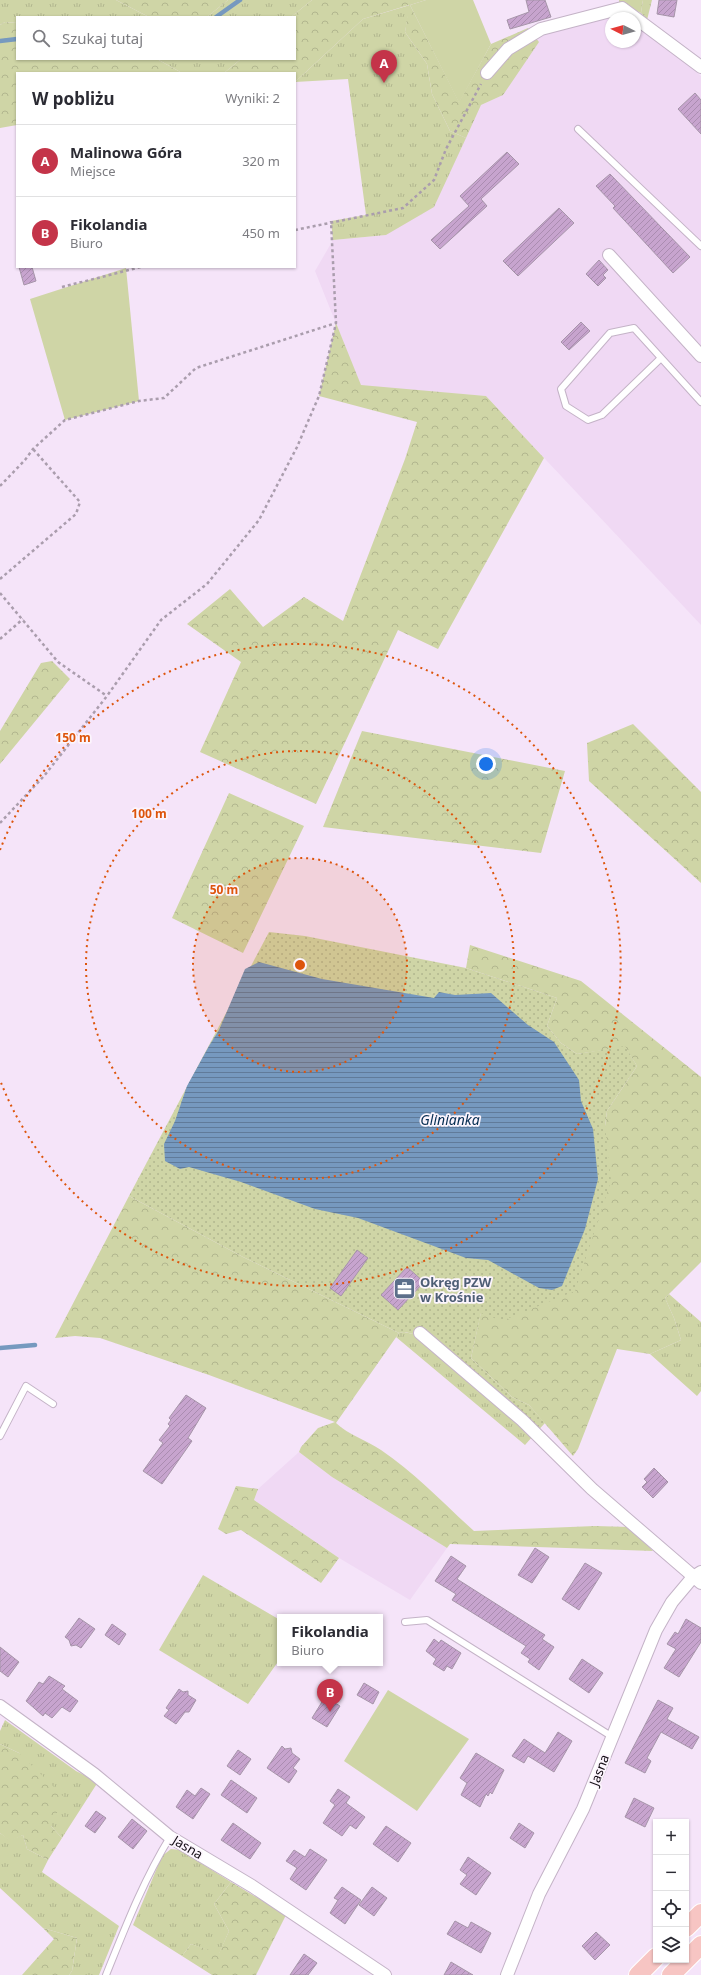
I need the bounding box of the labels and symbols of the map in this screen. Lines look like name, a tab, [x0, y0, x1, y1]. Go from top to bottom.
north arrow	[605, 12, 641, 48]
pin: A	[371, 50, 397, 83]
text: 150 m	[55, 729, 91, 746]
your location	[476, 754, 496, 774]
text: 100 m	[131, 805, 167, 822]
text: 50 m	[210, 881, 238, 898]
centre of rings	[293, 958, 307, 972]
water label: Glinianka	[420, 1110, 480, 1129]
place label: Okręg PZW w Krośnie	[420, 1273, 492, 1306]
office icon: Okręg PZW w Krośnie	[392, 1276, 418, 1302]
pin: B	[317, 1679, 343, 1712]
street label: Jasna	[584, 1752, 613, 1790]
street label: Jasna	[168, 1830, 207, 1863]

